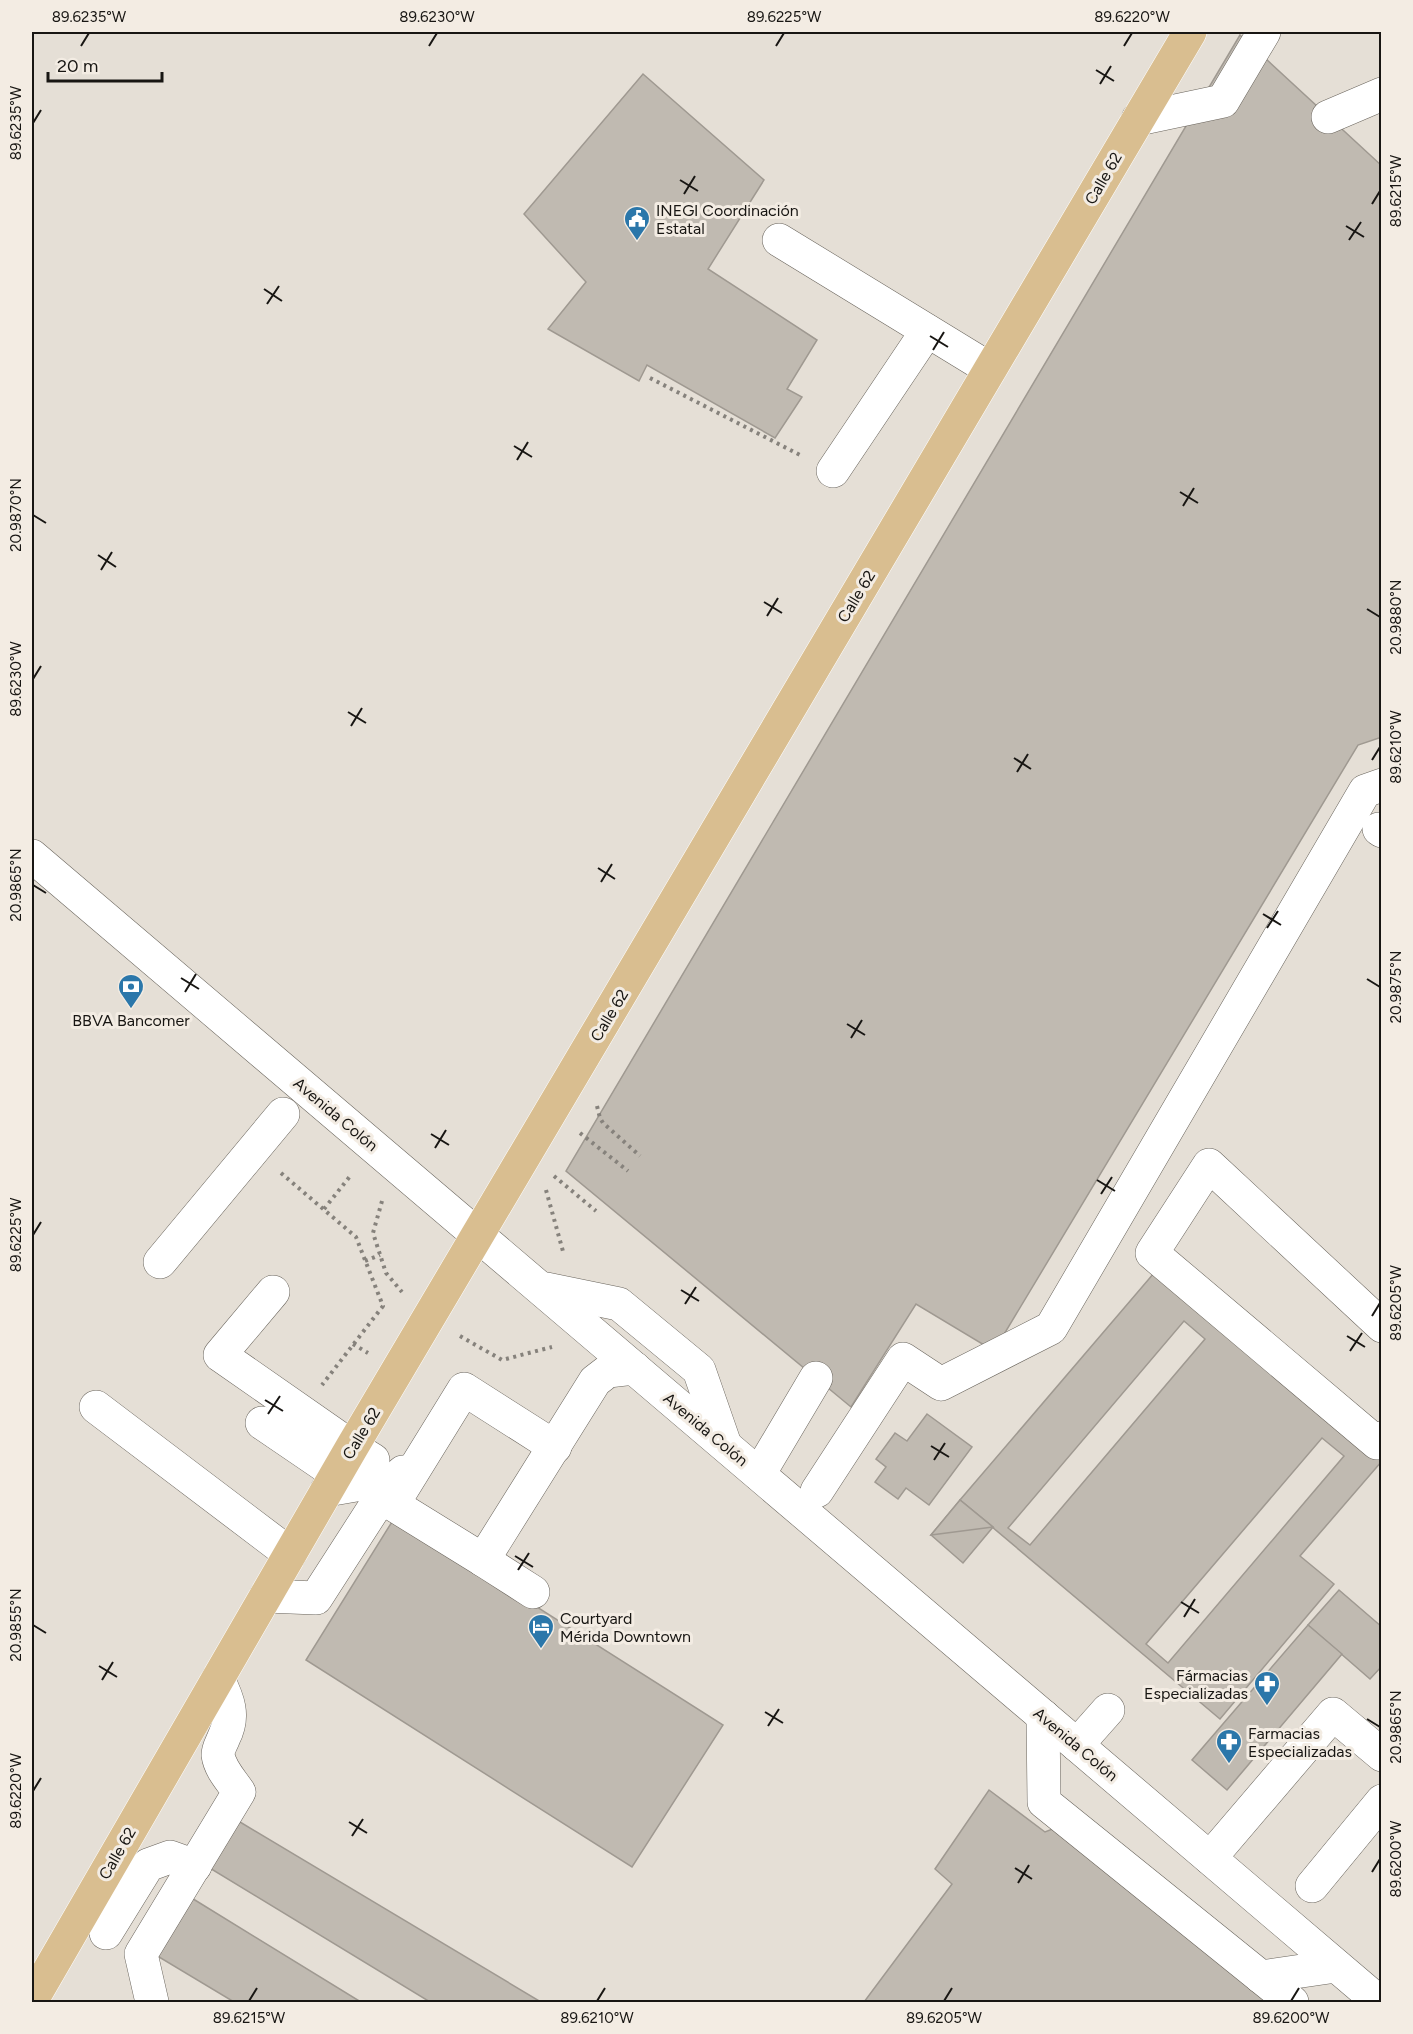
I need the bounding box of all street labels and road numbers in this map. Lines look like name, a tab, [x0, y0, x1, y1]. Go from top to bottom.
street label: Calle 62	[1081, 149, 1126, 208]
street label: Calle 62	[833, 567, 879, 626]
street label: Calle 62	[586, 986, 632, 1045]
street label: Avenida Colón	[290, 1074, 382, 1155]
street label: Avenida Colón	[660, 1389, 752, 1470]
street label: Calle 62	[338, 1404, 384, 1463]
street label: Avenida Colón	[1030, 1704, 1122, 1785]
street label: Calle 62	[95, 1824, 140, 1883]

